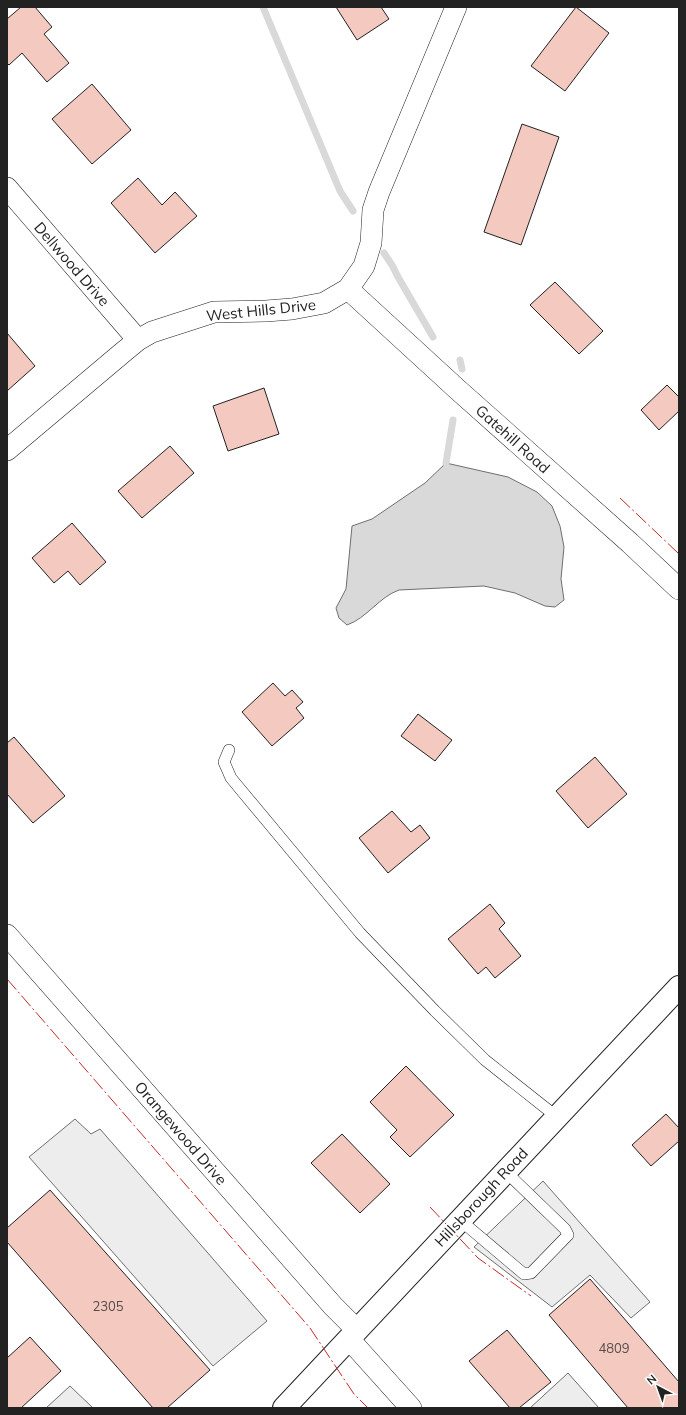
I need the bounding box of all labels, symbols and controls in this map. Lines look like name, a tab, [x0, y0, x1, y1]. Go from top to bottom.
street label: Dellwood Drive	[30, 218, 114, 310]
street label: West Hills Drive	[205, 295, 317, 325]
street label: Gatehill Road	[472, 401, 554, 477]
street label: Orangewood Drive	[131, 1077, 231, 1189]
street label: Hillsborough Road	[430, 1144, 532, 1250]
house number: 2305	[92, 1298, 124, 1314]
house number: 4809	[598, 1340, 630, 1356]
north arrow	[638, 1367, 678, 1407]
text: N	[644, 1371, 659, 1387]

